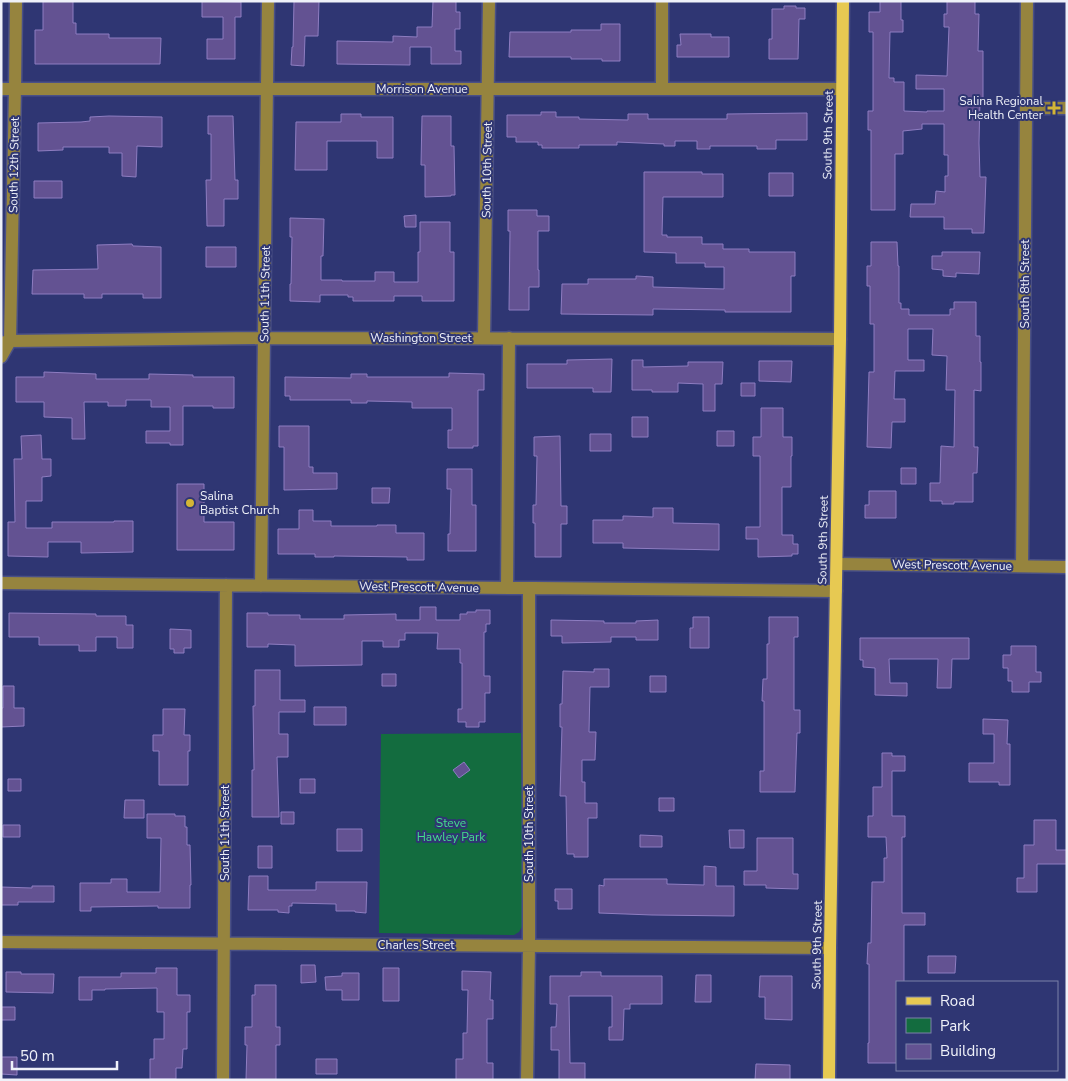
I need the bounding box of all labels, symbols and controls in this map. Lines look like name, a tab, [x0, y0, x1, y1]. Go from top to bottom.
street label: Morrison Avenue	[376, 81, 468, 97]
street label: South 9th Street	[819, 90, 837, 180]
place label: Salina Regional Health Center	[959, 93, 1044, 123]
marker: Salina Regional Health Center	[1047, 101, 1061, 115]
street label: South 12th Street	[5, 116, 23, 213]
street label: South 10th Street	[478, 121, 496, 218]
street label: South 8th Street	[1017, 239, 1033, 328]
street label: South 11th Street	[256, 245, 274, 342]
street label: Washington Street	[370, 330, 473, 346]
place label: Salina Baptist Church	[200, 488, 280, 518]
street label: South 9th Street	[814, 495, 832, 585]
marker: Salina Baptist Church	[184, 497, 196, 509]
street label: West Prescott Avenue	[892, 556, 1012, 574]
street label: West Prescott Avenue	[359, 578, 479, 596]
street label: South 11th Street	[217, 784, 233, 881]
street label: South 10th Street	[521, 785, 537, 882]
park label: Steve Hawley Park	[417, 815, 486, 845]
street label: South 9th Street	[808, 900, 826, 990]
street label: Charles Street	[377, 937, 455, 953]
legend	[896, 981, 1058, 1071]
text: Road	[940, 991, 975, 1011]
text: Park	[940, 1016, 970, 1036]
scale bar	[12, 1038, 118, 1070]
text: Building	[940, 1041, 996, 1061]
text: 50 m	[20, 1046, 55, 1066]

